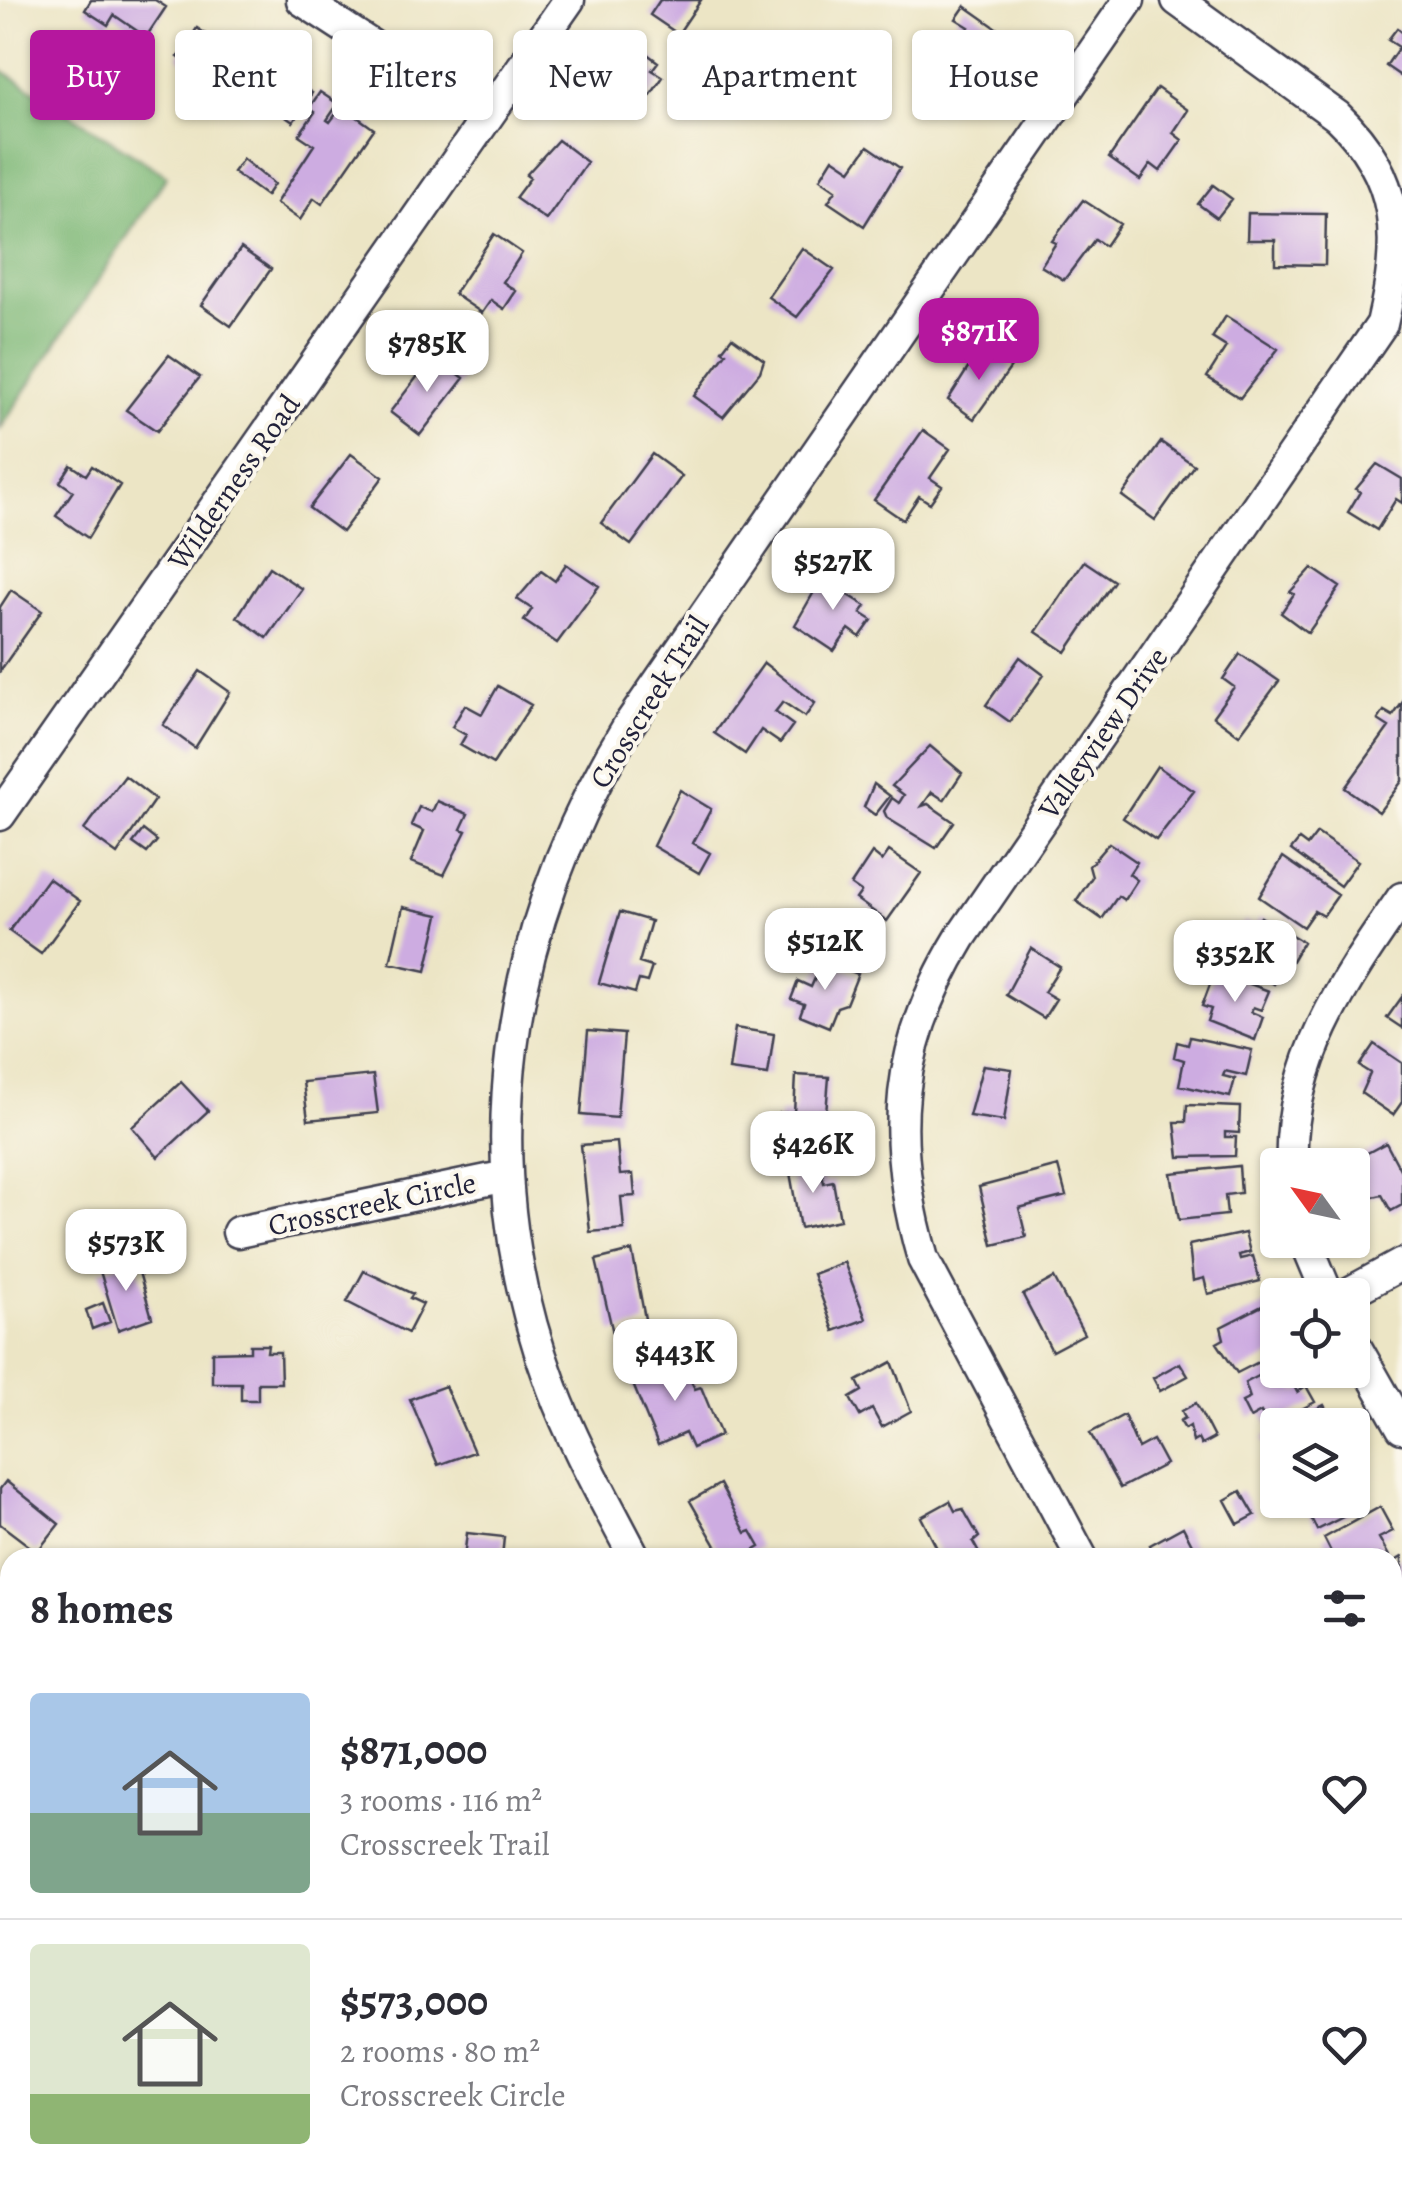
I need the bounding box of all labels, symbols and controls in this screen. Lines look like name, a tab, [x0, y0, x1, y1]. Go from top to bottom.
chip: Buy	[30, 30, 155, 120]
chip: Rent	[175, 30, 312, 120]
chip: Filters	[332, 30, 493, 120]
chip: New	[513, 30, 647, 120]
chip: Apartment	[667, 30, 892, 120]
chip: House	[912, 30, 1074, 120]
pin: $871K	[909, 298, 1049, 383]
text: $871K	[941, 308, 1017, 352]
pin: $785K	[357, 310, 497, 395]
text: $785K	[388, 320, 466, 364]
street label: Wilderness Road	[158, 385, 310, 579]
pin: $527K	[763, 528, 903, 613]
text: $527K	[794, 538, 872, 582]
street label: Crosscreek Trail	[580, 608, 718, 796]
street label: Valleyview Drive	[1028, 639, 1177, 828]
pin: $512K	[755, 908, 895, 993]
text: $512K	[787, 918, 863, 962]
pin: $352K	[1165, 920, 1305, 1005]
text: $352K	[1196, 930, 1274, 974]
pin: $426K	[743, 1111, 883, 1196]
text: $426K	[772, 1121, 854, 1165]
north arrow	[1260, 1148, 1370, 1258]
map controls	[1260, 1148, 1370, 1518]
street label: Crosscreek Circle	[264, 1162, 480, 1246]
pin: $573K	[56, 1209, 196, 1294]
text: $573K	[87, 1219, 165, 1263]
button: locate	[1260, 1278, 1370, 1388]
pin: $443K	[605, 1319, 745, 1404]
text: $443K	[635, 1329, 715, 1373]
button: layers	[1260, 1408, 1370, 1518]
text: 8 homes	[30, 1580, 174, 1637]
icon: filters	[1317, 1581, 1372, 1636]
text: $871,000	[340, 1721, 487, 1778]
icon: home	[110, 1733, 230, 1853]
icon: heart	[1317, 1766, 1372, 1821]
text: 3 rooms · 116 m²	[340, 1778, 542, 1822]
text: Crosscreek Trail	[340, 1822, 550, 1866]
text: $573,000	[340, 1972, 488, 2029]
icon: home	[110, 1984, 230, 2104]
icon: heart	[1317, 2017, 1372, 2072]
text: 2 rooms · 80 m²	[340, 2029, 540, 2073]
text: Crosscreek Circle	[340, 2073, 565, 2117]

